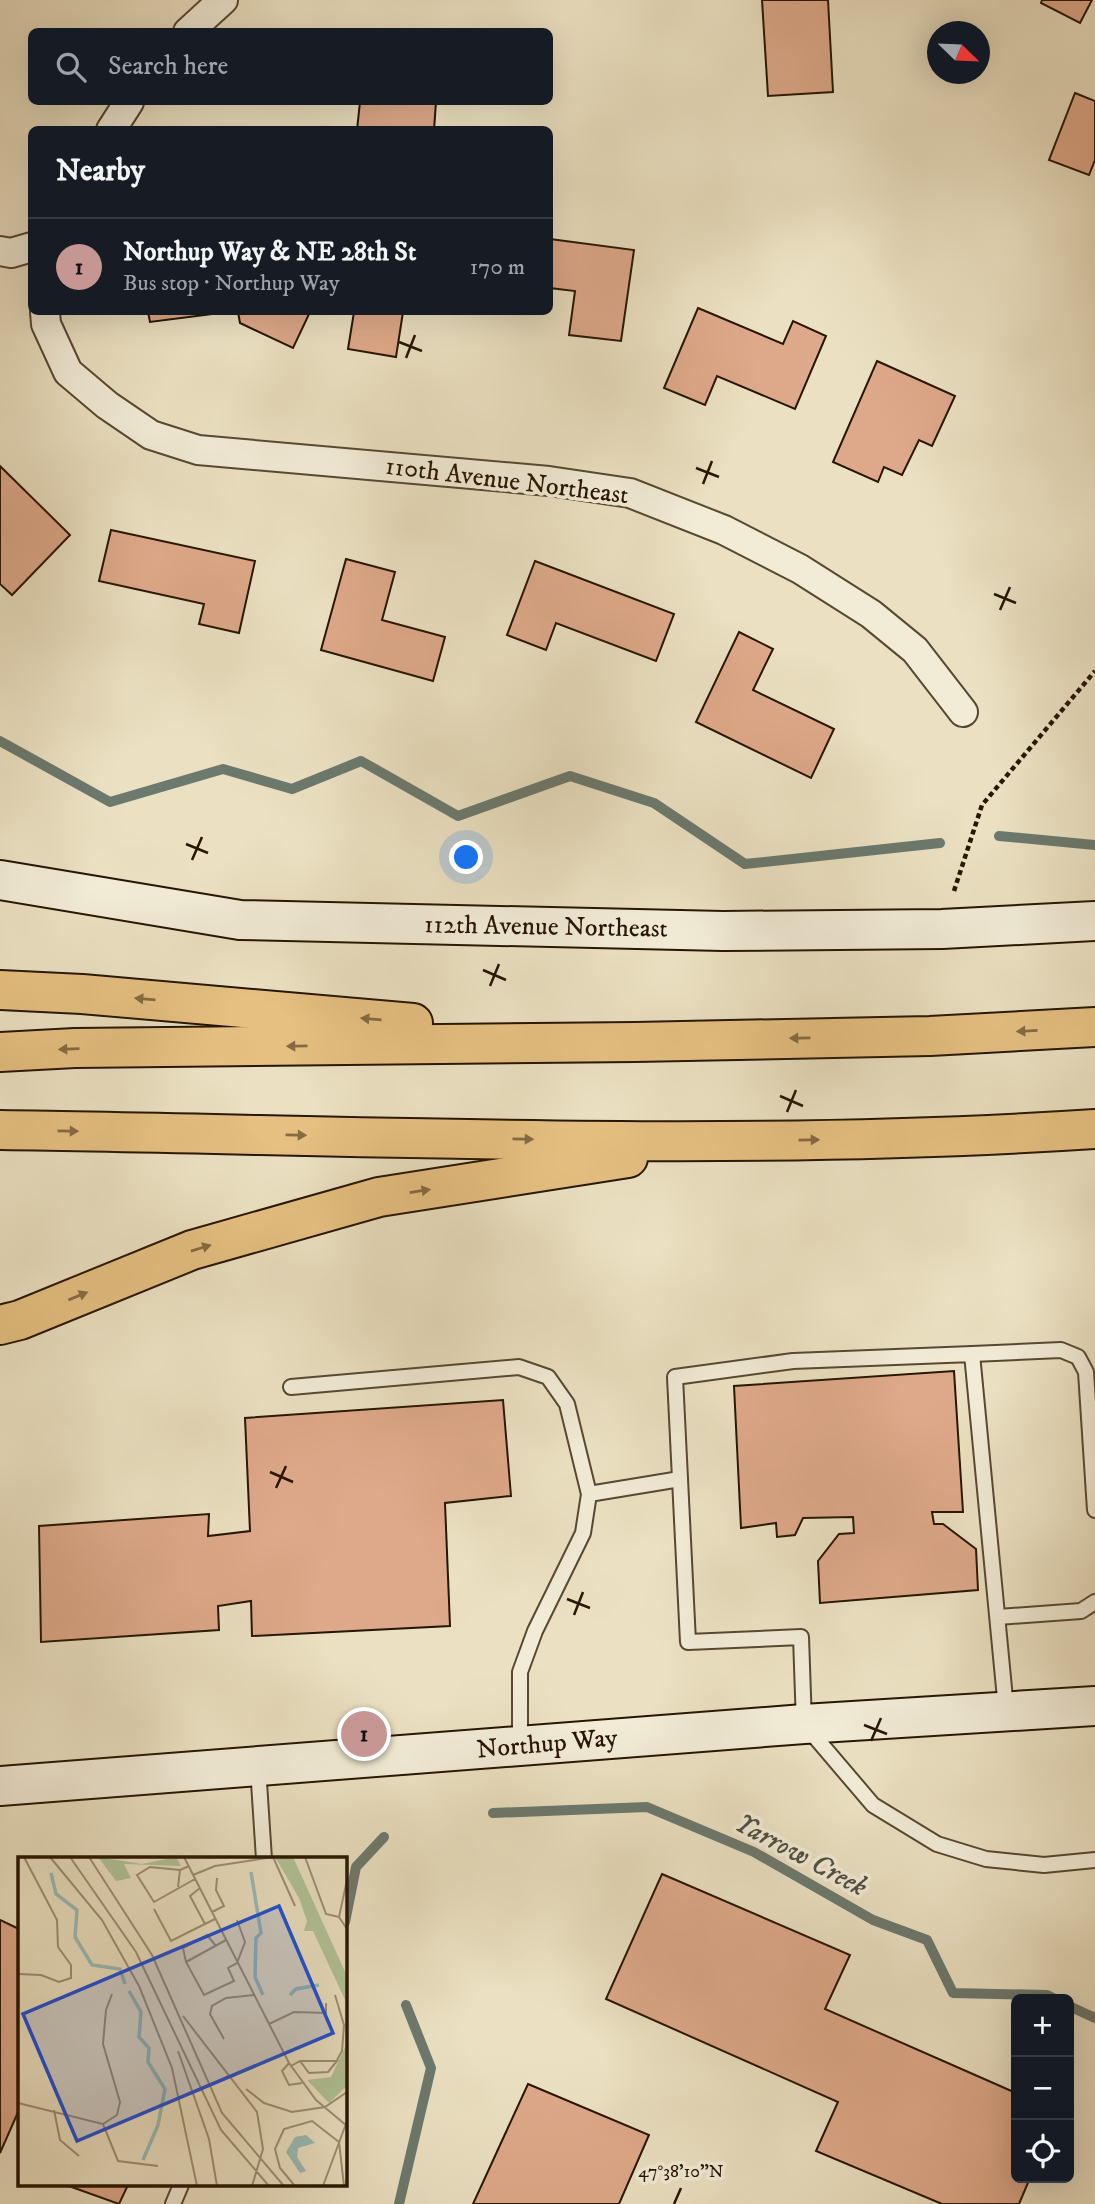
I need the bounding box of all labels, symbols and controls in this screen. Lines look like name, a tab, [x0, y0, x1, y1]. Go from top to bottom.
north arrow	[927, 21, 990, 84]
search box	[28, 28, 553, 105]
icon: search	[52, 48, 90, 86]
text: Search here	[108, 50, 228, 83]
text: Nearby	[56, 153, 145, 190]
text: Northup Way & NE 28th St	[123, 236, 416, 269]
text: 1	[75, 253, 83, 282]
text: 170 m	[470, 253, 525, 282]
text: Bus stop · Northup Way	[123, 269, 340, 298]
street label: 110th Avenue Northeast	[383, 450, 631, 512]
your location	[449, 840, 483, 874]
street label: 112th Avenue Northeast	[424, 908, 668, 946]
one-way arrow	[133, 994, 155, 1005]
one-way arrow	[360, 1013, 382, 1024]
one-way arrow	[1016, 1026, 1038, 1037]
one-way arrow	[788, 1032, 810, 1043]
one-way arrow	[286, 1040, 308, 1052]
one-way arrow	[58, 1043, 80, 1054]
one-way arrow	[57, 1125, 79, 1137]
one-way arrow	[285, 1129, 307, 1140]
one-way arrow	[512, 1133, 534, 1145]
one-way arrow	[798, 1134, 820, 1145]
one-way arrow	[410, 1185, 432, 1196]
one-way arrow	[190, 1242, 211, 1252]
one-way arrow	[68, 1290, 89, 1301]
pin: 1	[341, 1708, 387, 1760]
street label: Northup Way	[475, 1721, 620, 1767]
water label: Yarrow Creek	[729, 1806, 873, 1905]
inset map	[18, 1857, 346, 2186]
map controls	[1011, 1994, 1074, 2183]
button: +	[1011, 1994, 1074, 2057]
button: −	[1011, 2057, 1074, 2120]
button: locate	[1011, 2120, 1074, 2183]
text: 47°38'10"N	[638, 2161, 724, 2183]

